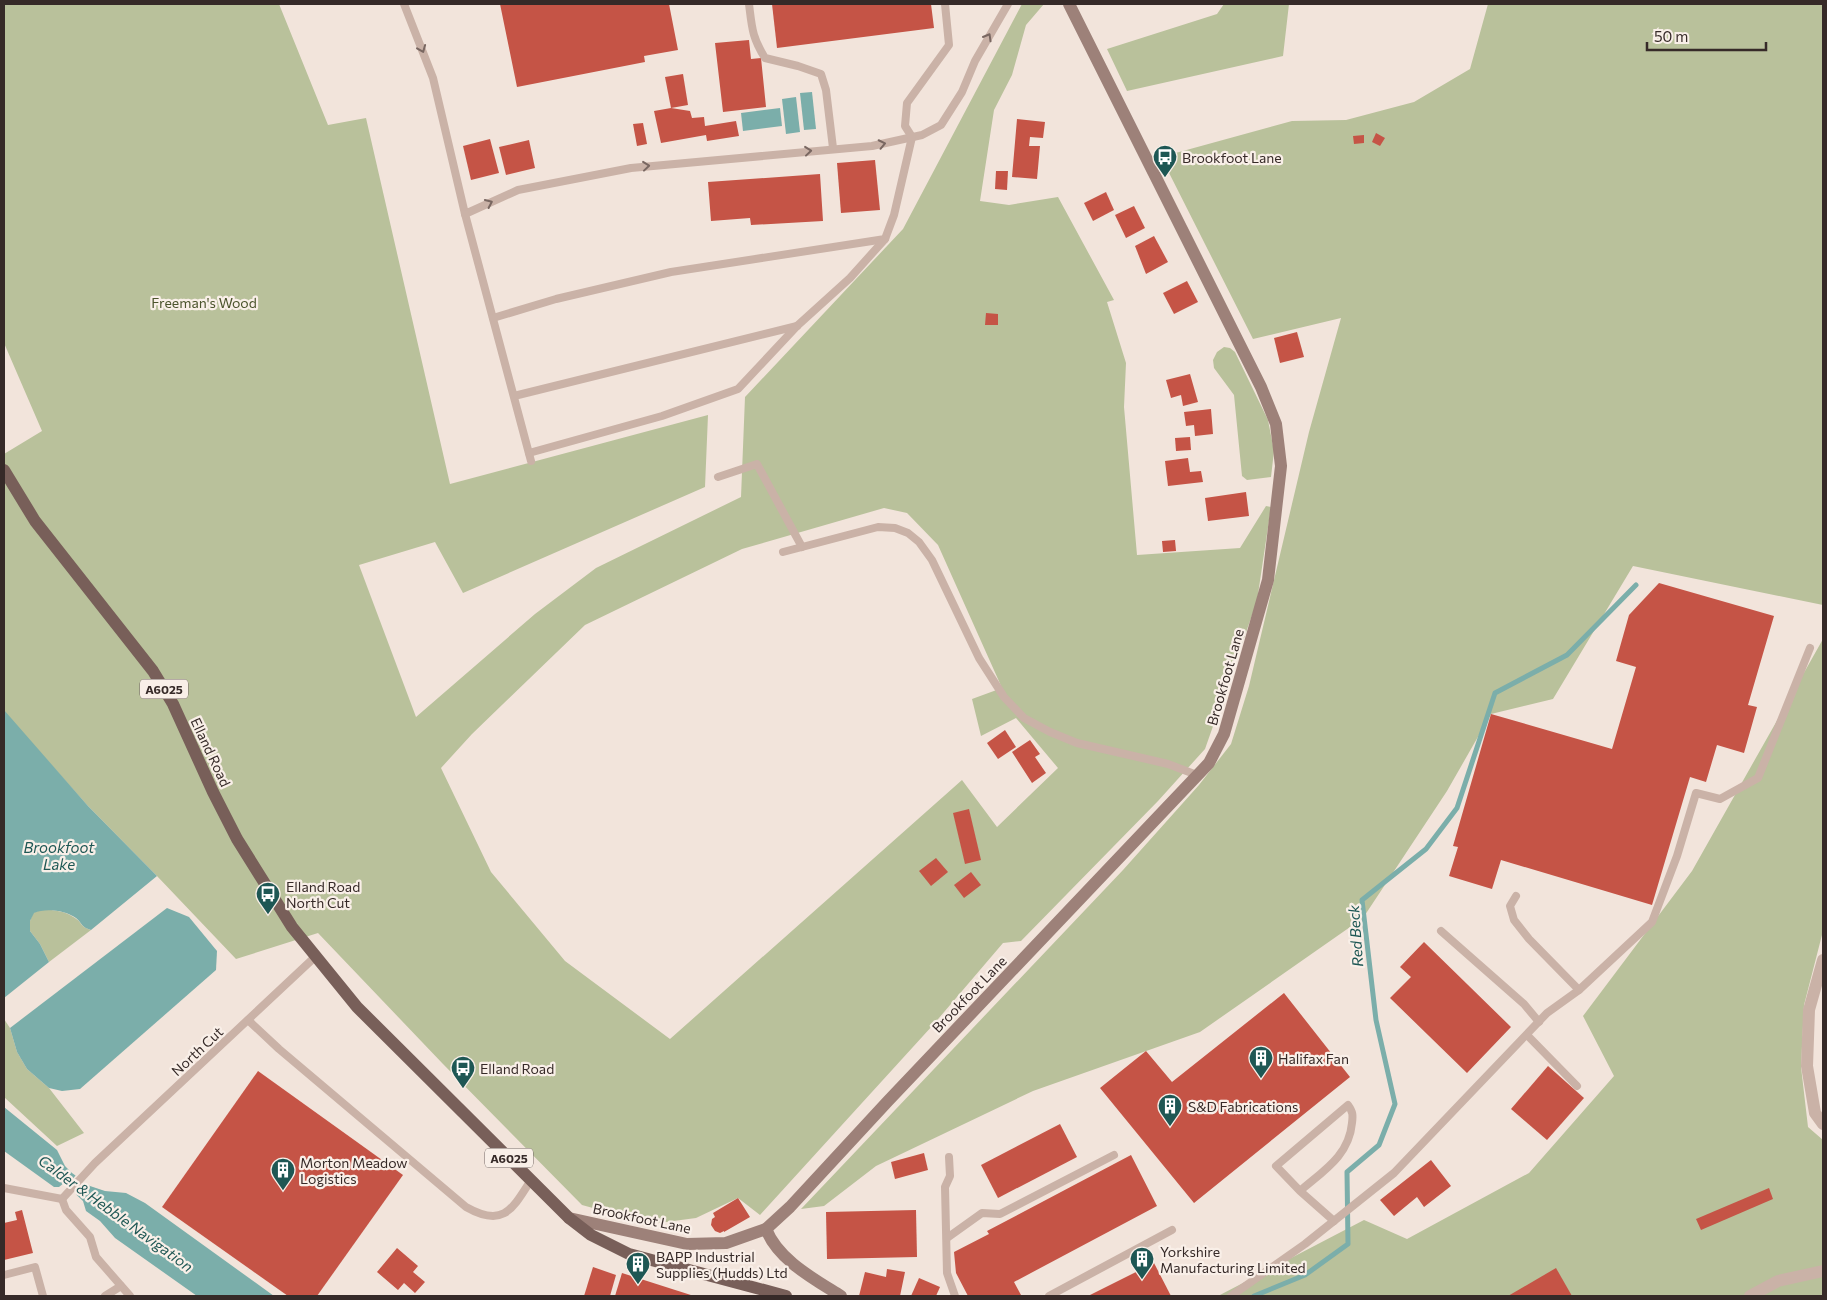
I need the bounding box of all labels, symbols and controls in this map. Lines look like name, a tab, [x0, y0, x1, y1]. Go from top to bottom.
scale bar	[1647, 20, 1766, 52]
text: 50 m	[1654, 27, 1688, 45]
one-way arrow	[982, 34, 992, 43]
one-way arrow	[415, 44, 426, 53]
one-way arrow	[877, 139, 886, 150]
bus stop icon: Brookfoot Lane	[1152, 144, 1178, 178]
one-way arrow	[804, 145, 812, 156]
place label: Brookfoot Lane	[1182, 149, 1282, 166]
one-way arrow	[642, 161, 650, 172]
one-way arrow	[483, 200, 492, 210]
park label: Freeman's Wood	[151, 294, 257, 311]
street label: Brookfoot Lane	[1203, 627, 1247, 727]
road number: A6025	[140, 680, 188, 699]
street label: Elland Road	[188, 715, 234, 789]
water label: Brookfoot Lake	[24, 838, 95, 873]
place label: Elland Road North Cut	[286, 878, 360, 911]
bus stop icon: Elland Road North Cut	[255, 881, 281, 915]
water label: Red Beck	[1344, 904, 1366, 968]
street label: Brookfoot Lane	[928, 952, 1010, 1036]
street label: North Cut	[168, 1023, 226, 1079]
building icon: Halifax Fan	[1248, 1045, 1274, 1079]
place label: Halifax Fan	[1278, 1050, 1349, 1067]
bus stop icon: Elland Road	[450, 1055, 476, 1089]
place label: Elland Road	[480, 1060, 554, 1077]
building icon: S&D Fabrications	[1157, 1093, 1183, 1127]
place label: S&D Fabrications	[1188, 1098, 1298, 1115]
road number: A6025	[485, 1148, 533, 1168]
water label: Calder & Hebble Navigation	[35, 1151, 197, 1275]
place label: Morton Meadow Logistics	[300, 1154, 408, 1187]
building icon: Morton Meadow Logistics	[270, 1157, 296, 1191]
street label: Brookfoot Lane	[591, 1199, 693, 1237]
place label: Yorkshire Manufacturing Limited	[1160, 1243, 1306, 1276]
building icon: Yorkshire Manufacturing Limited	[1129, 1246, 1155, 1280]
place label: BAPP Industrial Supplies (Hudds) Ltd	[656, 1248, 788, 1281]
building icon: BAPP Industrial Supplies (Hudds) Ltd	[625, 1251, 651, 1285]

